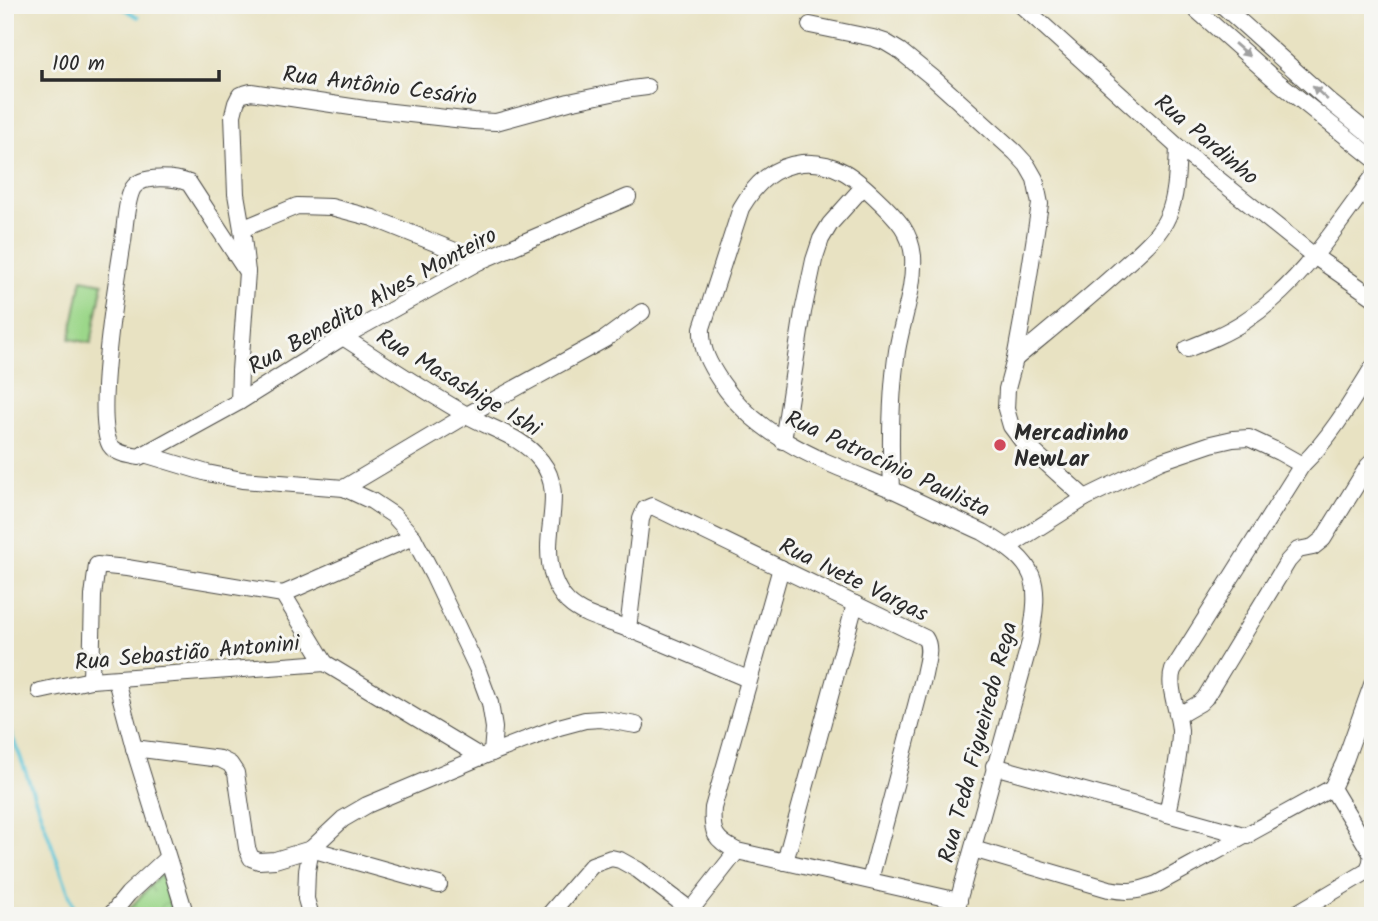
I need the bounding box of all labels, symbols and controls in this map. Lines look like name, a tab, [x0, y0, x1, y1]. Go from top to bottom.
scale bar	[42, 38, 219, 82]
one-way arrow	[1233, 42, 1251, 58]
text: 100 m	[52, 48, 105, 81]
street label: Rua Antônio Cesário	[280, 57, 479, 117]
street label: Rua Pardinho	[1145, 86, 1266, 195]
one-way arrow	[1312, 86, 1329, 101]
street label: Rua Benedito Alves Monteiro	[242, 218, 504, 385]
street label: Rua Masashige Ishi	[369, 320, 549, 448]
street label: Rua Patrocínio Paulista	[779, 401, 996, 528]
place label: Mercadinho NewLar	[1014, 416, 1128, 478]
marker: Mercadinho NewLar	[992, 437, 1008, 453]
street label: Rua Ivete Vargas	[772, 529, 934, 633]
street label: Rua Teda Figueiredo Rega	[929, 618, 1028, 867]
street label: Rua Sebastião Antonini	[73, 626, 303, 682]

